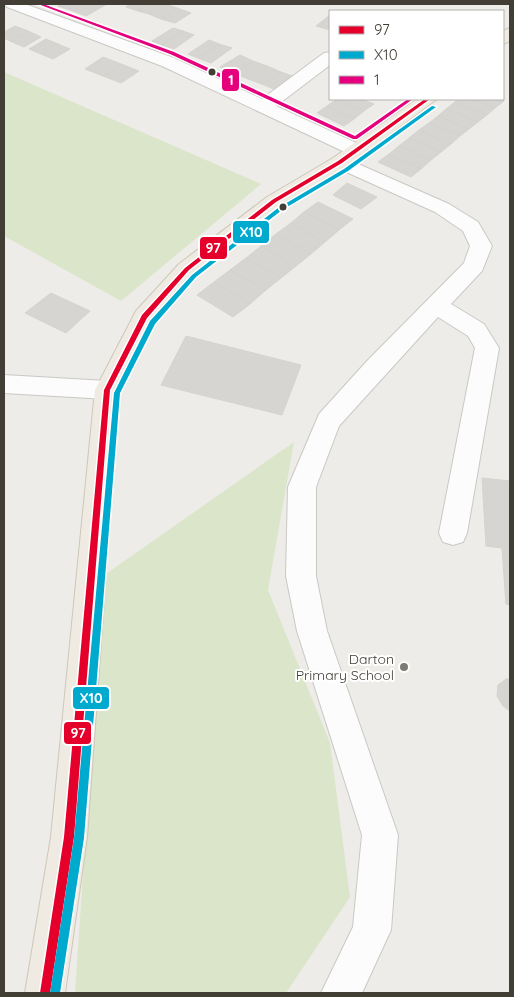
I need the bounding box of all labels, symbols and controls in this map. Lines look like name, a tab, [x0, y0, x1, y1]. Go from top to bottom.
legend	[329, 10, 504, 100]
text: 97	[374, 20, 390, 39]
text: X10	[374, 45, 398, 64]
unlabelled marker	[207, 67, 217, 77]
line badge: 1	[221, 68, 240, 92]
text: 1	[374, 70, 380, 89]
text: 1	[228, 71, 234, 89]
unlabelled marker	[278, 202, 288, 212]
line badge: X10	[232, 220, 270, 244]
text: X10	[239, 223, 263, 241]
line badge: 97	[199, 236, 228, 260]
text: 97	[205, 239, 221, 257]
place label: Darton Primary School	[296, 650, 394, 684]
marker: Darton Primary School	[398, 661, 410, 673]
line badge: X10	[72, 686, 110, 710]
text: X10	[79, 689, 103, 707]
line badge: 97	[63, 721, 92, 745]
text: 97	[70, 724, 86, 742]

